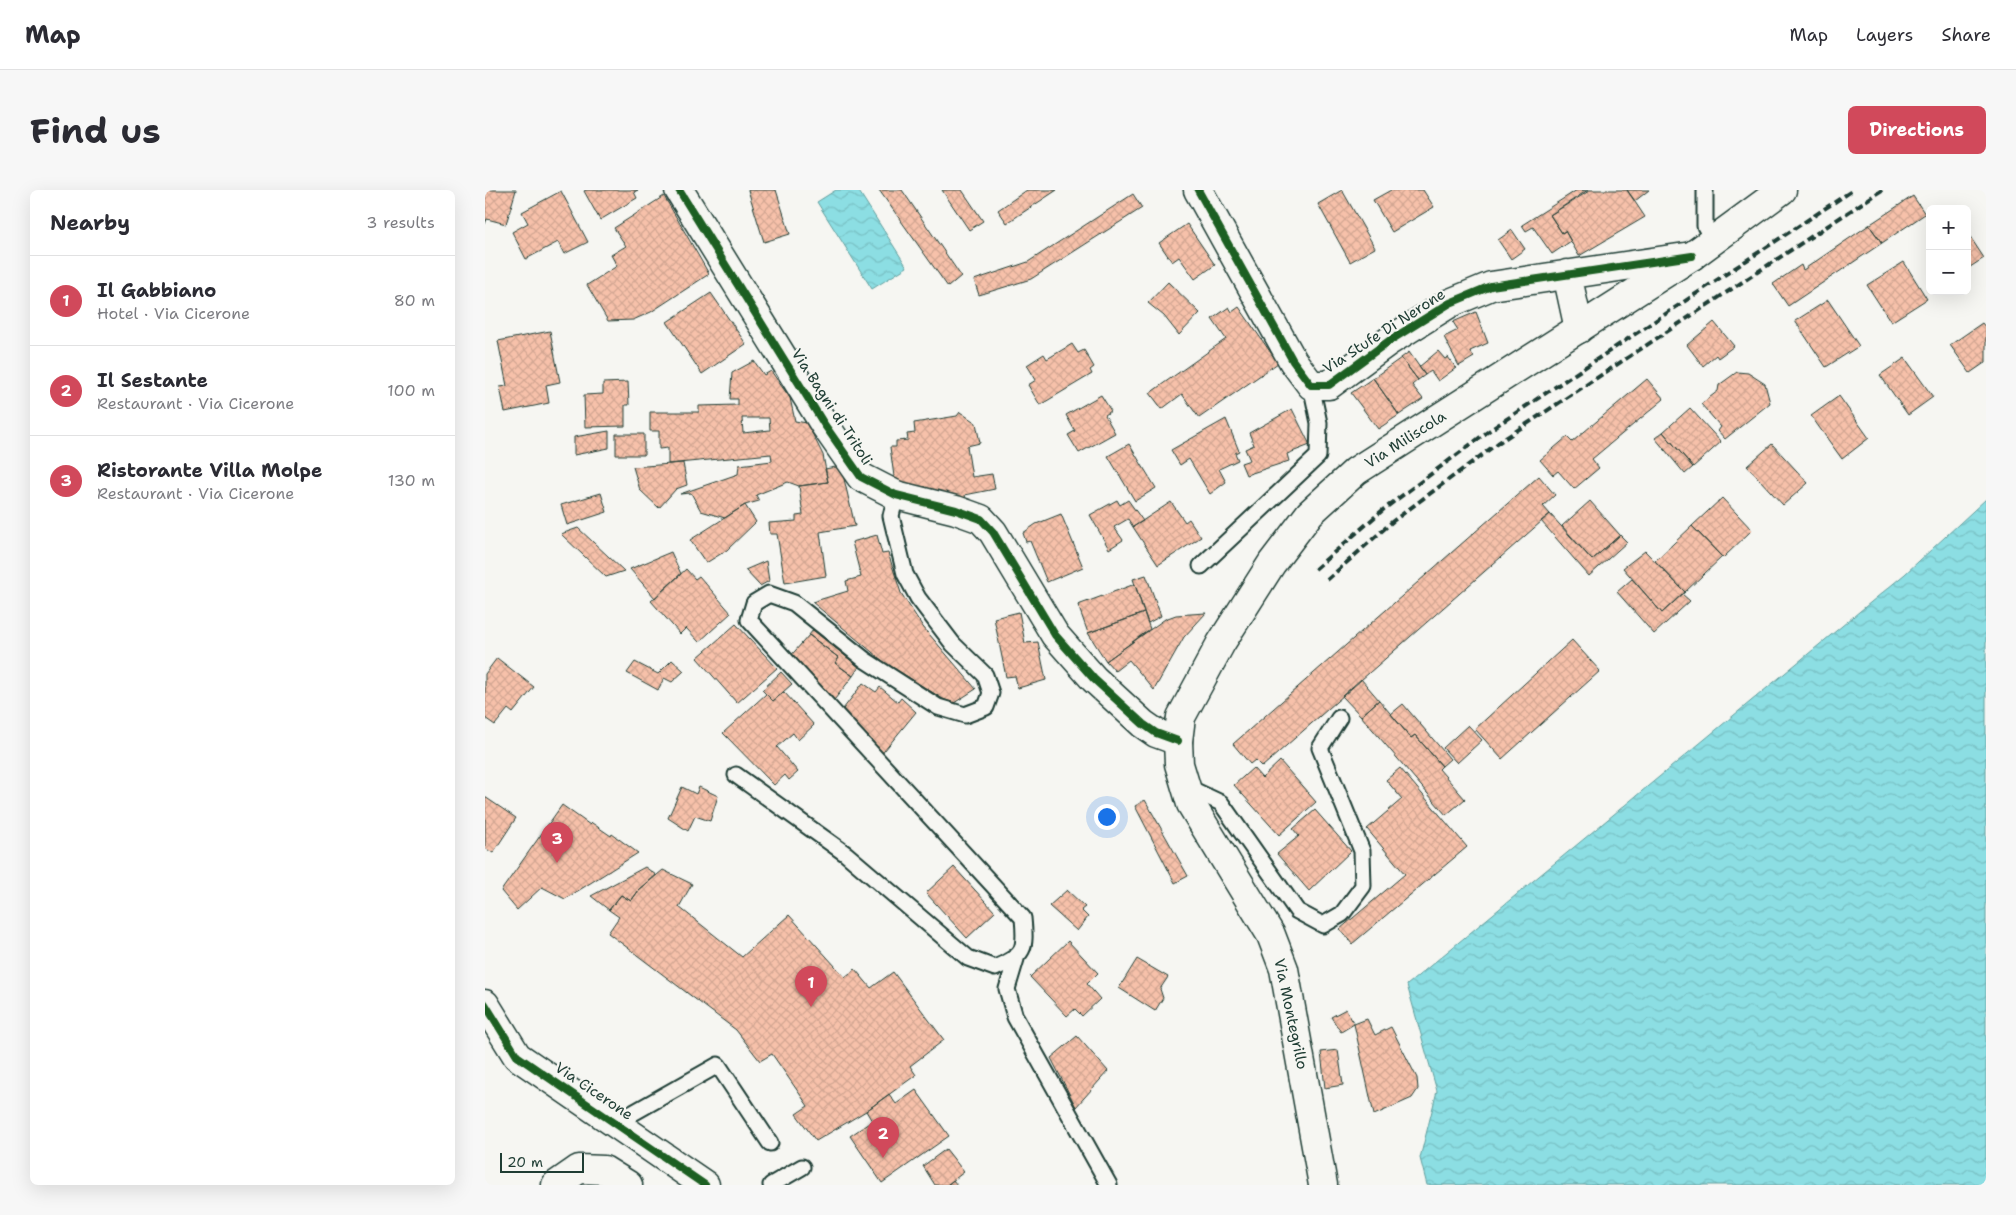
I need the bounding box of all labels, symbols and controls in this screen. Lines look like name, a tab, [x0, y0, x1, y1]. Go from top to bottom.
text: Map	[25, 19, 81, 51]
text: Map	[1790, 23, 1828, 47]
text: Layers	[1856, 23, 1913, 47]
text: Share	[1941, 23, 1991, 47]
button: Directions	[1848, 106, 1986, 154]
text: Find us	[30, 107, 161, 154]
map controls	[1926, 205, 1971, 295]
button: +	[1926, 205, 1971, 250]
text: Nearby	[50, 209, 130, 237]
text: 3 results	[366, 212, 435, 233]
button: −	[1926, 250, 1971, 295]
text: Il Gabbiano	[97, 278, 216, 303]
street label: Via Stufe Di Nerone	[1319, 284, 1449, 378]
text: 1	[62, 290, 70, 311]
text: 80 m	[394, 290, 435, 311]
text: Hotel · Via Cicerone	[97, 303, 250, 324]
street label: Via Bagni di Tritoli	[787, 345, 877, 469]
text: Il Sestante	[97, 368, 208, 393]
text: 2	[60, 380, 72, 401]
text: 100 m	[387, 380, 435, 401]
text: Restaurant · Via Cicerone	[97, 393, 294, 414]
street label: Via Miliscola	[1361, 406, 1450, 473]
text: Ristorante Villa Molpe	[97, 458, 323, 483]
text: 3	[60, 470, 72, 491]
text: 130 m	[388, 470, 435, 491]
text: Restaurant · Via Cicerone	[97, 483, 294, 504]
your location	[1094, 804, 1120, 830]
pin: 3	[541, 822, 573, 863]
street label: Via Montegrillo	[1269, 957, 1313, 1071]
pin: 1	[795, 966, 827, 1007]
street label: Via Cicerone	[551, 1057, 637, 1125]
pin: 2	[867, 1117, 899, 1158]
scale bar	[500, 1150, 584, 1173]
text: 20 m	[507, 1153, 543, 1171]

